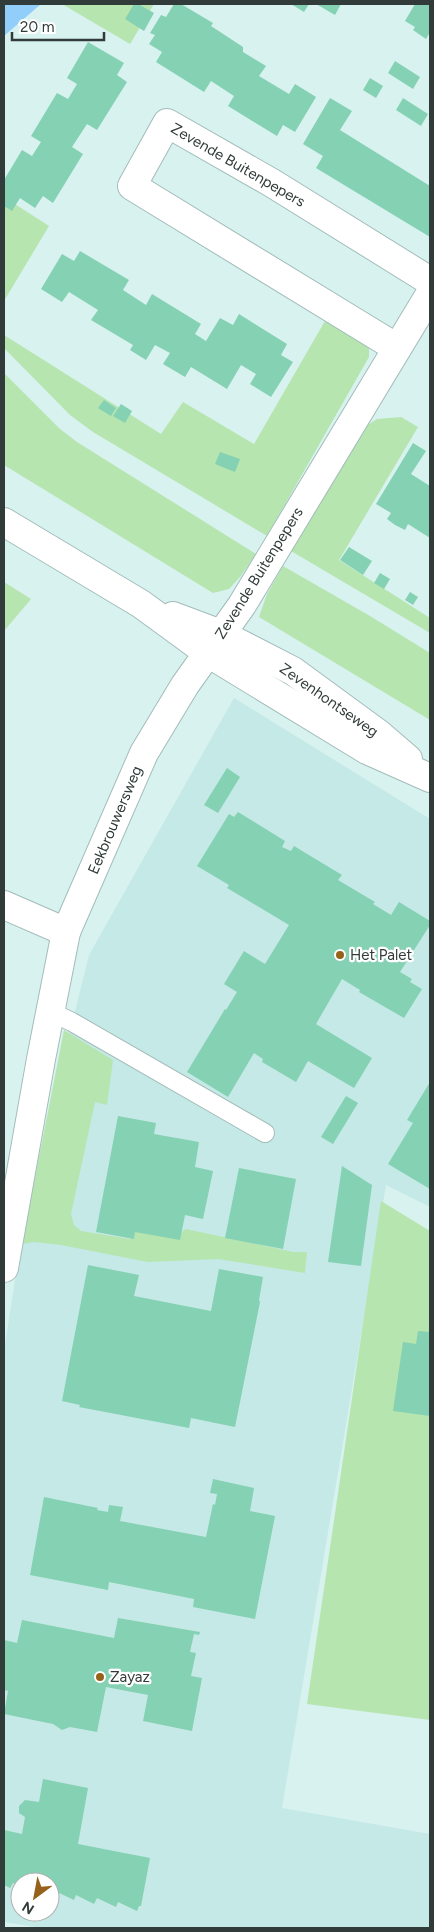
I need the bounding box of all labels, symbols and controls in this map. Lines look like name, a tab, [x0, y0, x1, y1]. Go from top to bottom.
scale bar	[12, 10, 105, 42]
text: 20 m	[20, 18, 54, 36]
street label: Zevende Buitenpepers	[168, 119, 308, 211]
street label: Zevende Buitenpepers	[211, 504, 307, 642]
street label: Zevenhontseweg	[276, 659, 382, 741]
street label: Eekbrouwersweg	[84, 763, 146, 877]
place label: Het Palet	[350, 946, 413, 964]
marker: Het Palet	[334, 949, 346, 961]
place label: Zayaz	[110, 1668, 150, 1686]
marker: Zayaz	[94, 1671, 106, 1683]
north arrow	[10, 1872, 60, 1922]
text: N	[19, 1898, 37, 1918]

